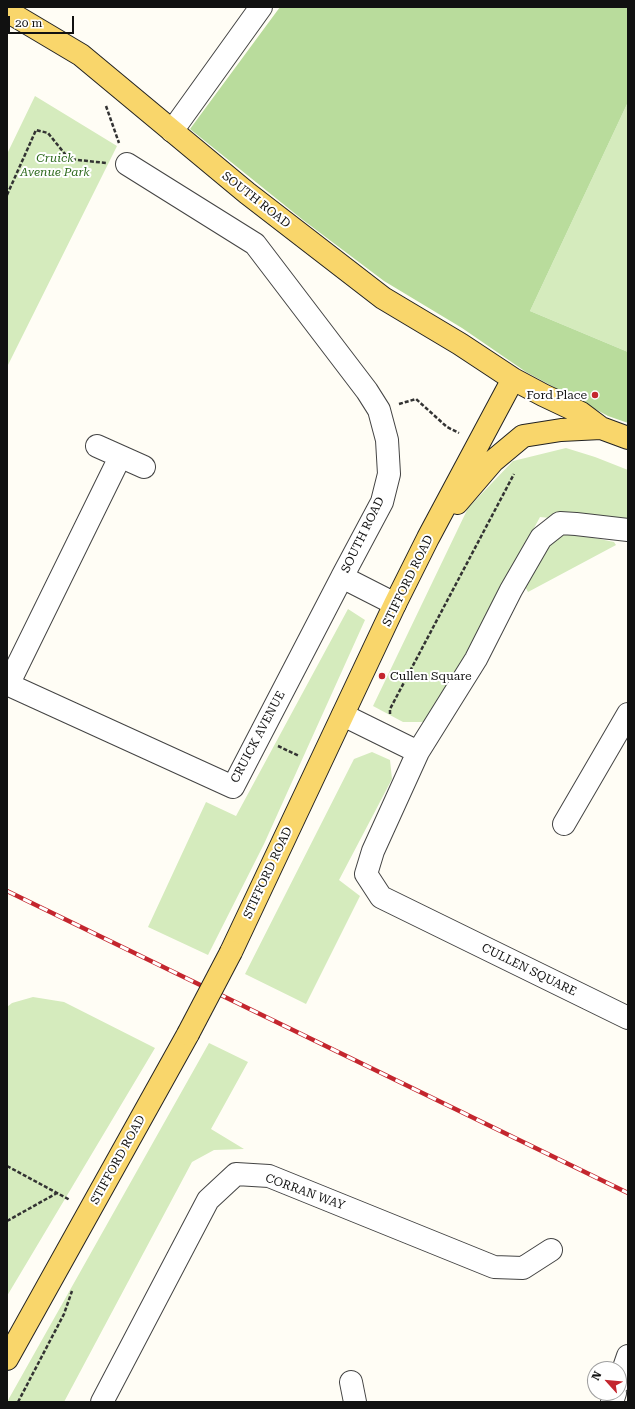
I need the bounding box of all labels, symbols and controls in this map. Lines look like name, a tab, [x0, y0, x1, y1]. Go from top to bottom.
scale bar	[10, 8, 76, 34]
text: 20 m	[15, 16, 42, 30]
park label: Cruick Avenue Park	[20, 151, 90, 179]
street label: SOUTH ROAD	[219, 169, 293, 231]
place label: Ford Place	[526, 388, 587, 402]
marker: Ford Place	[590, 390, 600, 400]
street label: SOUTH ROAD	[338, 495, 388, 575]
street label: STIFFORD ROAD	[380, 533, 436, 629]
place label: Cullen Square	[390, 669, 472, 683]
marker: Cullen Square	[377, 671, 387, 681]
street label: CRUICK AVENUE	[228, 689, 288, 785]
street label: STIFFORD ROAD	[240, 825, 296, 921]
street label: CULLEN SQUARE	[479, 941, 579, 999]
street label: STIFFORD ROAD	[88, 1113, 148, 1207]
street label: CORRAN WAY	[263, 1171, 347, 1213]
north arrow	[587, 1361, 627, 1401]
text: N	[589, 1369, 604, 1383]

